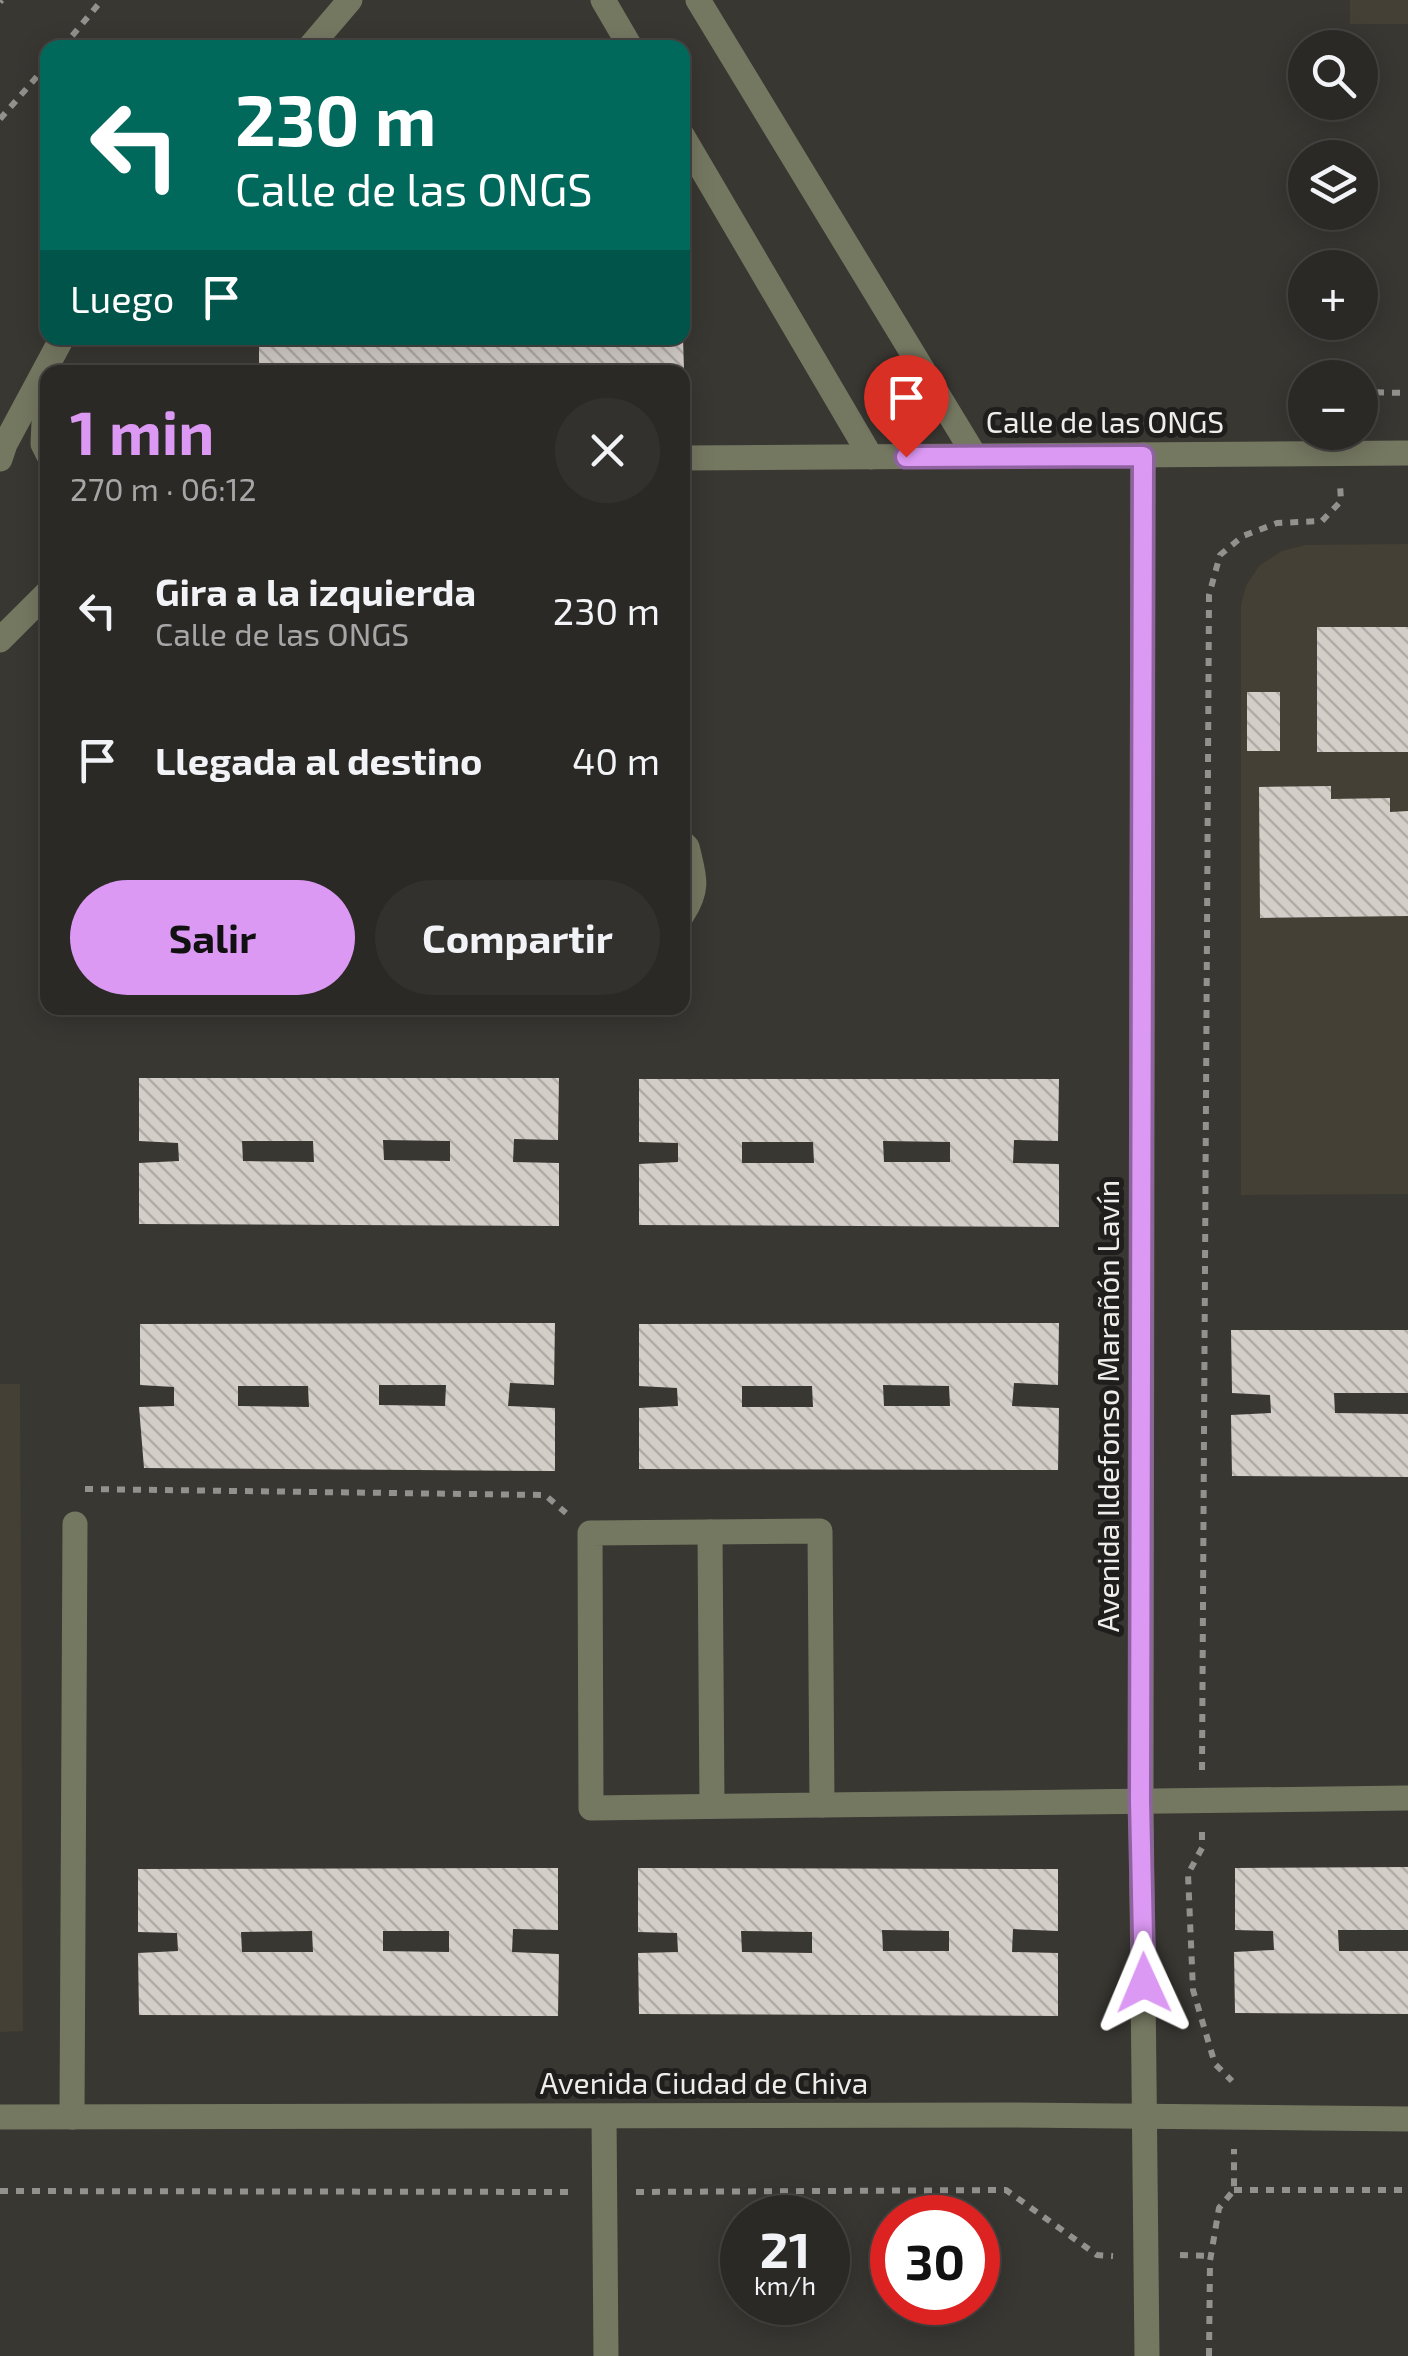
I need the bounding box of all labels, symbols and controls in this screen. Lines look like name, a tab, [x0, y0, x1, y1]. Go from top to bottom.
map controls	[1288, 30, 1378, 450]
button: search	[1288, 30, 1378, 120]
text: 230 m	[235, 76, 436, 160]
icon: left	[70, 80, 200, 210]
button: layers	[1288, 140, 1378, 230]
text: Calle de las ONGS	[235, 161, 593, 215]
button: +	[1288, 250, 1378, 340]
icon: arrive	[194, 270, 249, 325]
text: Luego	[70, 275, 174, 321]
pin	[864, 355, 949, 458]
button: −	[1288, 360, 1378, 450]
icon: arrive	[879, 370, 934, 425]
text: 1 min	[70, 395, 214, 467]
button: close	[555, 398, 660, 503]
street label: Calle de las ONGS	[986, 403, 1224, 439]
text: 270 m · 06:12	[70, 469, 257, 507]
text: Gira a la izquierda	[155, 568, 476, 614]
icon: left	[70, 583, 125, 638]
text: 230 m	[553, 587, 660, 633]
text: Calle de las ONGS	[155, 614, 409, 652]
icon: arrive	[70, 733, 125, 788]
text: Llegada al destino	[155, 737, 483, 783]
text: 40 m	[572, 737, 660, 783]
button: Salir	[70, 880, 355, 995]
button: Compartir	[375, 880, 660, 995]
street label: Avenida Ildefonso Marañón Lavín	[1089, 1180, 1125, 1632]
position arrow	[1092, 1931, 1196, 2035]
street label: Avenida Ciudad de Chiva	[540, 2064, 868, 2100]
speed limit sign: 30	[870, 2195, 1000, 2325]
text: 21	[760, 2218, 810, 2278]
text: km/h	[754, 2270, 816, 2300]

